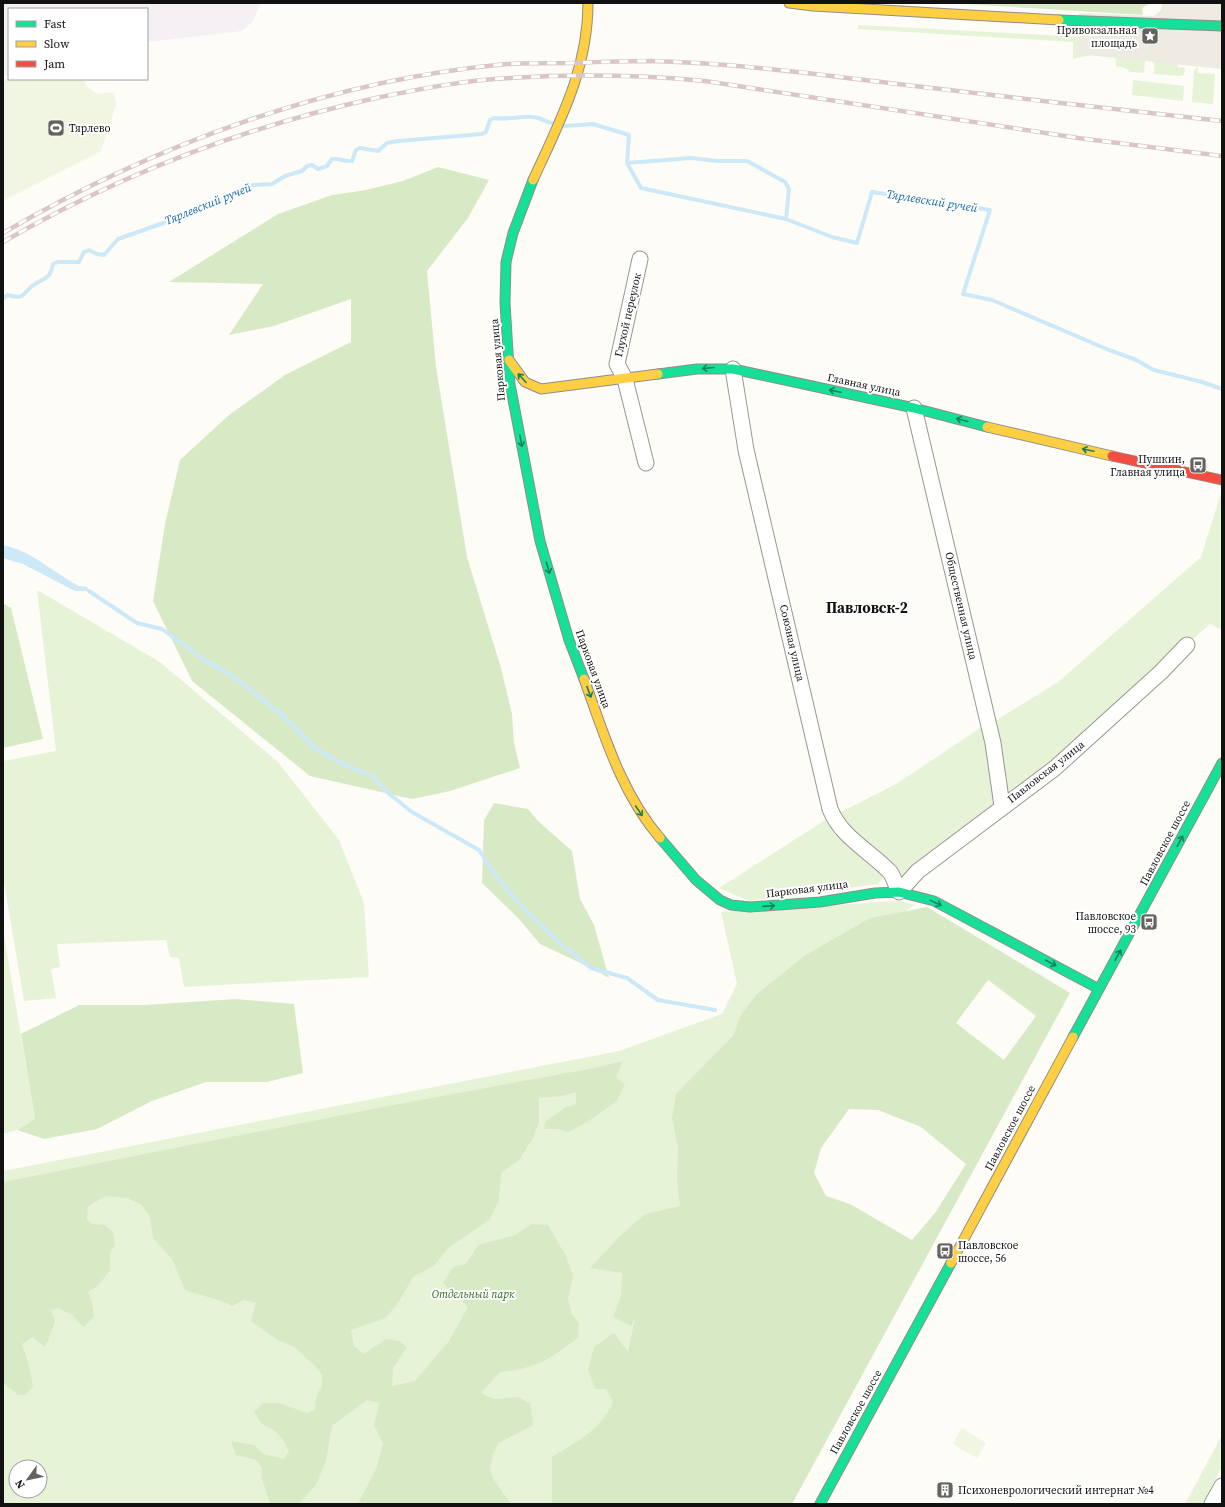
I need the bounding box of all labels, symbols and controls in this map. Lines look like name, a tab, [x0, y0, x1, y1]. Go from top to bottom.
legend	[8, 8, 148, 80]
text: Fast	[44, 16, 66, 32]
place label: Привокзальная площадь	[1057, 23, 1137, 51]
place icon: Привокзальная площадь	[1140, 26, 1160, 46]
text: Slow	[44, 36, 70, 52]
text: Jam	[43, 56, 65, 72]
sports icon: Тярлево	[46, 118, 66, 138]
place label: Тярлево	[69, 121, 110, 136]
water label: Тярлевский ручей	[162, 179, 254, 229]
water label: Тярлевский ручей	[885, 186, 979, 216]
street label: Глухой переулок	[611, 272, 645, 358]
street label: Парковая улица	[487, 318, 509, 402]
one-way arrow	[702, 365, 715, 372]
street label: Главная улица	[826, 370, 902, 400]
one-way arrow	[518, 373, 527, 383]
one-way arrow	[829, 386, 842, 394]
one-way arrow	[956, 416, 969, 423]
one-way arrow	[517, 434, 525, 447]
one-way arrow	[1082, 446, 1095, 454]
place label: Пушкин, Главная улица	[1110, 452, 1185, 480]
bus stop icon: Пушкин, Главная улица	[1188, 455, 1208, 475]
street label: Общественная улица	[941, 551, 981, 662]
one-way arrow	[544, 561, 552, 574]
district label: Павловск-2	[826, 597, 908, 618]
street label: Союзная улица	[776, 603, 808, 683]
street label: Парковая улица	[572, 628, 614, 711]
one-way arrow	[585, 685, 593, 697]
street label: Павловская улица	[1004, 737, 1088, 807]
street label: Павловское шоссе	[1136, 797, 1194, 888]
one-way arrow	[635, 805, 643, 816]
one-way arrow	[1177, 835, 1184, 847]
street label: Парковая улица	[765, 876, 849, 901]
one-way arrow	[930, 900, 942, 907]
one-way arrow	[762, 903, 775, 910]
place label: Павловское шоссе, 93	[1076, 909, 1136, 937]
bus stop icon: Павловское шоссе, 93	[1139, 912, 1159, 932]
one-way arrow	[1114, 949, 1122, 961]
one-way arrow	[1045, 960, 1057, 968]
street label: Павловское шоссе	[981, 1082, 1039, 1173]
place label: Павловское шоссе, 56	[958, 1238, 1019, 1266]
bus stop icon: Павловское шоссе, 56	[935, 1241, 955, 1261]
park label: Отдельный парк	[432, 1287, 515, 1302]
street label: Павловское шоссе	[826, 1367, 886, 1457]
north arrow	[8, 1459, 48, 1499]
text: N	[12, 1477, 29, 1492]
building icon: Психоневрологический интернат №4	[935, 1480, 955, 1500]
place label: Психоневрологический интернат №4	[958, 1483, 1154, 1498]

